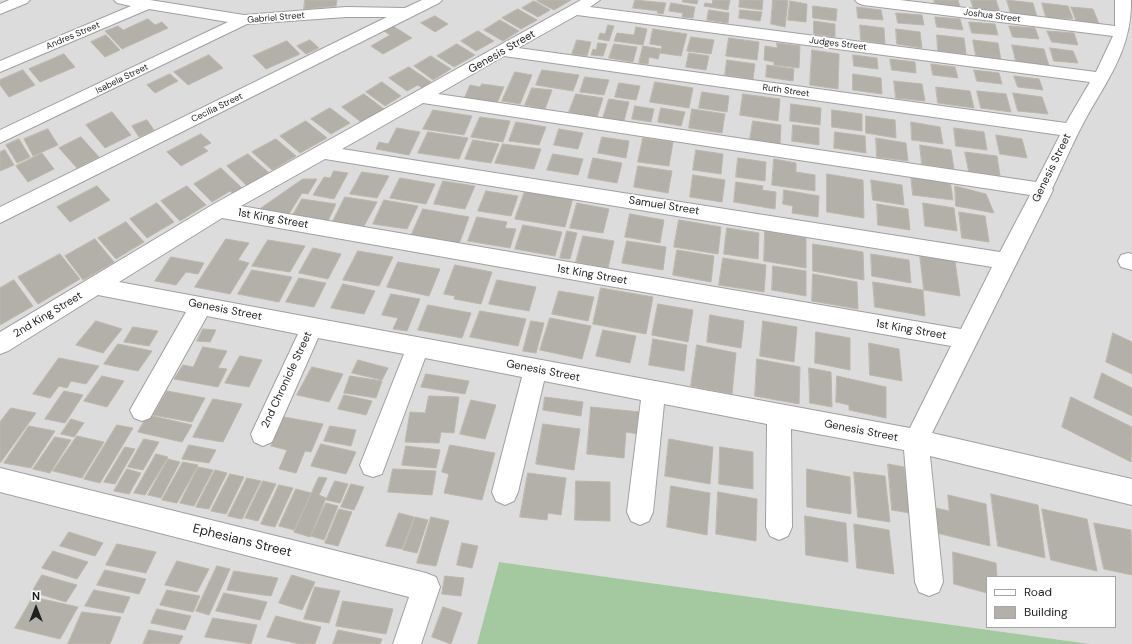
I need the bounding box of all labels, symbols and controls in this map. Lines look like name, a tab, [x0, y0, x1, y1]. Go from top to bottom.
street label: Joshua Street	[963, 7, 1021, 25]
street label: Gabriel Street	[247, 10, 305, 26]
street label: Andres Street	[44, 20, 102, 52]
street label: Genesis Street	[466, 28, 538, 76]
street label: Judges Street	[809, 35, 867, 53]
street label: Isabela Street	[94, 62, 150, 96]
street label: Ruth Street	[762, 82, 810, 100]
street label: Cecilia Street	[190, 91, 244, 125]
street label: Genesis Street	[1030, 131, 1074, 205]
street label: Samuel Street	[628, 194, 700, 218]
street label: 1st King Street	[237, 206, 309, 232]
street label: 1st King Street	[556, 262, 628, 288]
street label: 2nd King Street	[11, 289, 85, 341]
street label: Genesis Street	[187, 296, 263, 324]
street label: 1st King Street	[875, 317, 947, 343]
street label: 2nd Chronicle Street	[259, 330, 315, 430]
street label: Genesis Street	[505, 357, 581, 385]
street label: Genesis Street	[823, 417, 899, 445]
street label: Ephesians Street	[191, 521, 293, 561]
legend	[986, 576, 1116, 628]
text: Road	[1024, 584, 1052, 600]
north arrow	[16, 588, 56, 628]
text: N	[32, 589, 40, 603]
text: Building	[1024, 604, 1068, 620]

